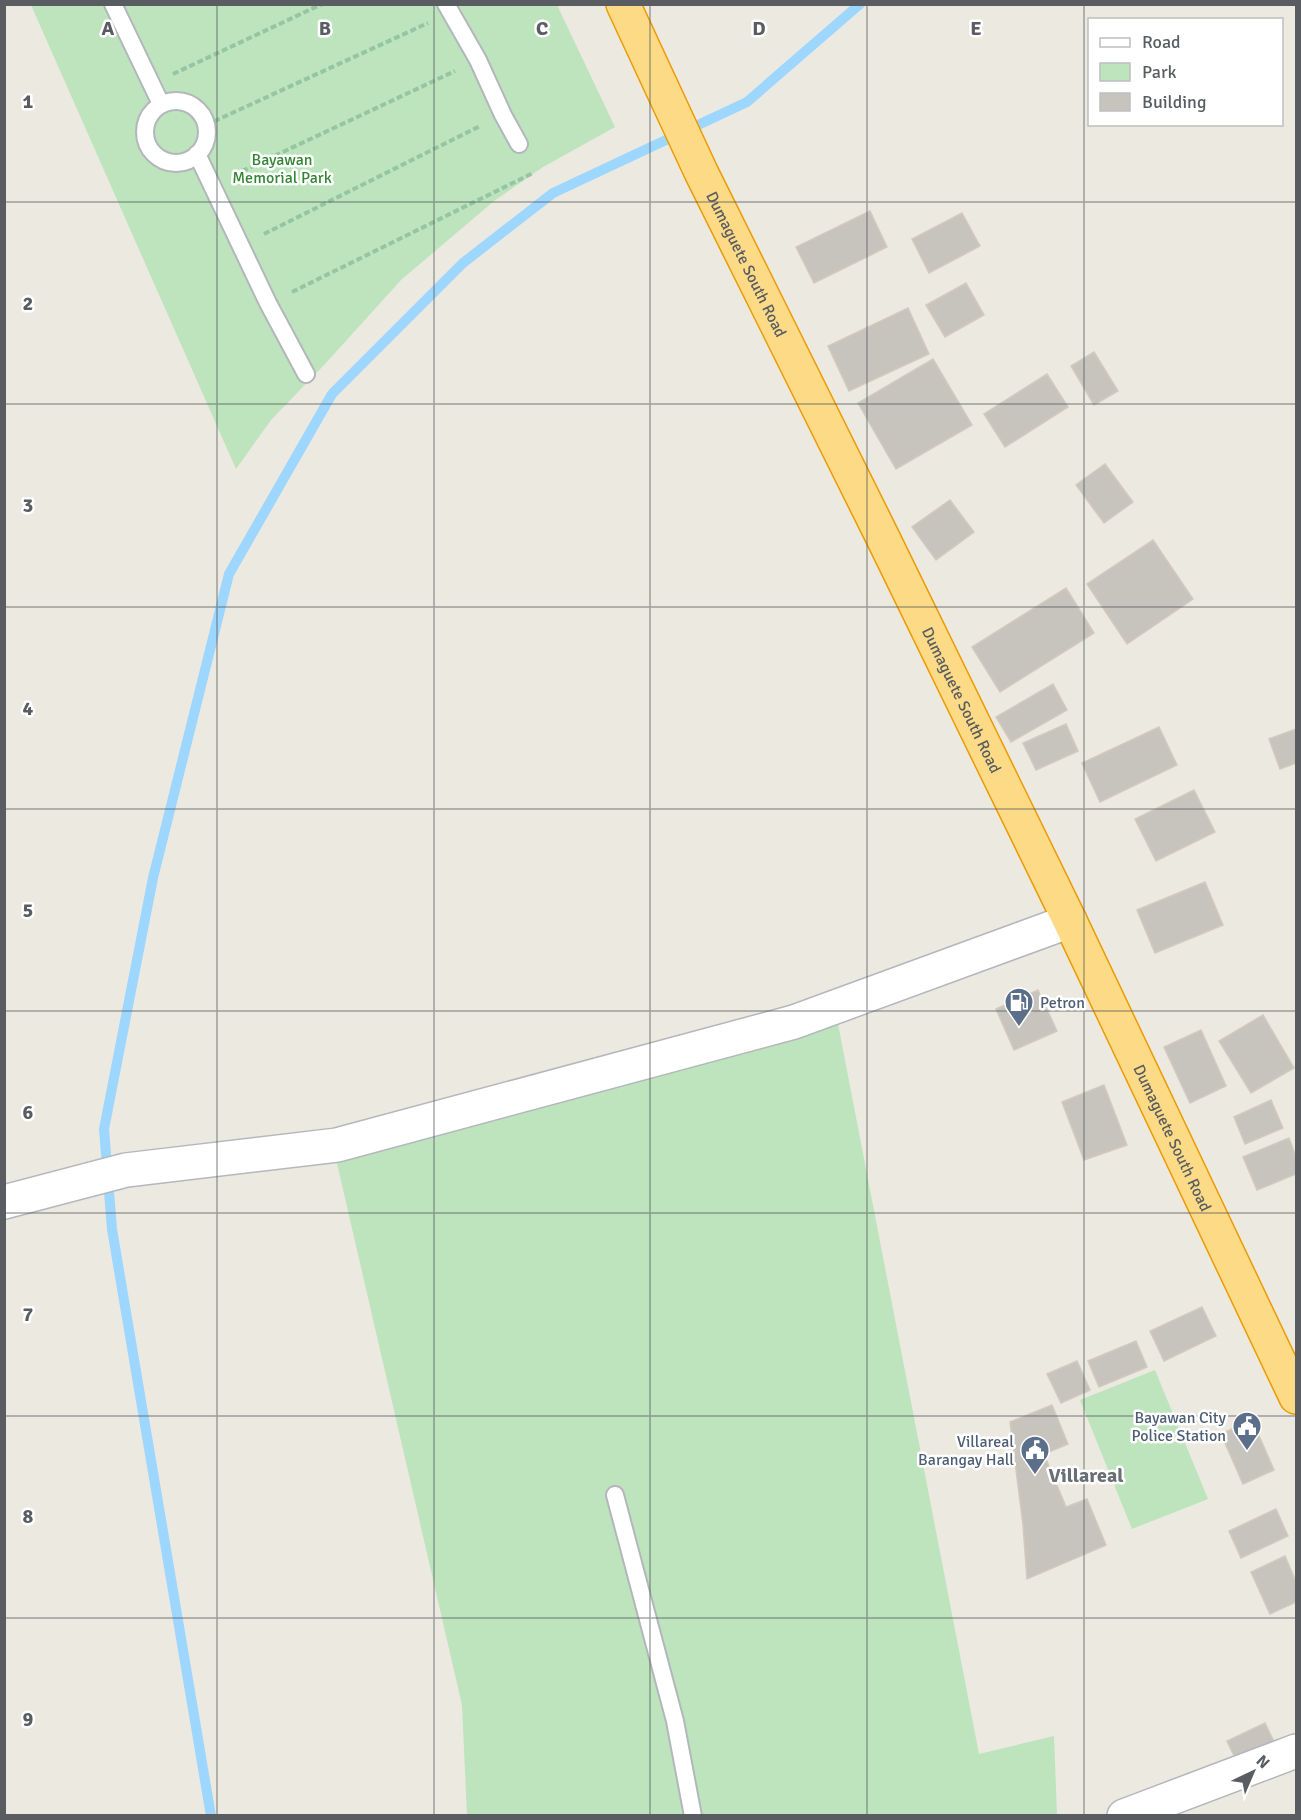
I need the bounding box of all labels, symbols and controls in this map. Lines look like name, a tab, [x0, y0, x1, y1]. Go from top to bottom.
text: A	[102, 16, 115, 41]
text: B	[319, 16, 331, 41]
text: C	[536, 16, 548, 41]
text: D	[752, 16, 766, 41]
text: E	[970, 16, 982, 41]
legend	[1088, 18, 1283, 126]
text: Road	[1142, 31, 1181, 53]
text: Park	[1142, 61, 1177, 83]
text: 1	[23, 89, 34, 114]
text: Building	[1142, 91, 1206, 113]
park label: Bayawan Memorial Park	[232, 150, 332, 188]
street label: Dumaguete South Road	[701, 188, 791, 341]
text: 2	[23, 291, 33, 316]
text: 3	[23, 493, 33, 518]
street label: Dumaguete South Road	[917, 624, 1005, 777]
text: 4	[23, 696, 34, 721]
text: 5	[23, 898, 33, 923]
fuel station icon: Petron	[1003, 986, 1035, 1028]
place label: Petron	[1040, 993, 1085, 1013]
street label: Dumaguete South Road	[1129, 1061, 1215, 1215]
text: 6	[23, 1100, 34, 1125]
text: 7	[23, 1302, 34, 1327]
place label: Bayawan City Police Station	[1132, 1408, 1227, 1446]
public building icon: Bayawan City Police Station	[1231, 1410, 1263, 1452]
place label: Villareal Barangay Hall	[918, 1432, 1014, 1470]
public building icon: Villareal Barangay Hall	[1019, 1434, 1051, 1476]
district label: Villareal	[1049, 1463, 1123, 1488]
text: 8	[23, 1504, 34, 1529]
text: 9	[23, 1707, 34, 1732]
north arrow	[1223, 1742, 1283, 1802]
text: N	[1252, 1751, 1274, 1773]

